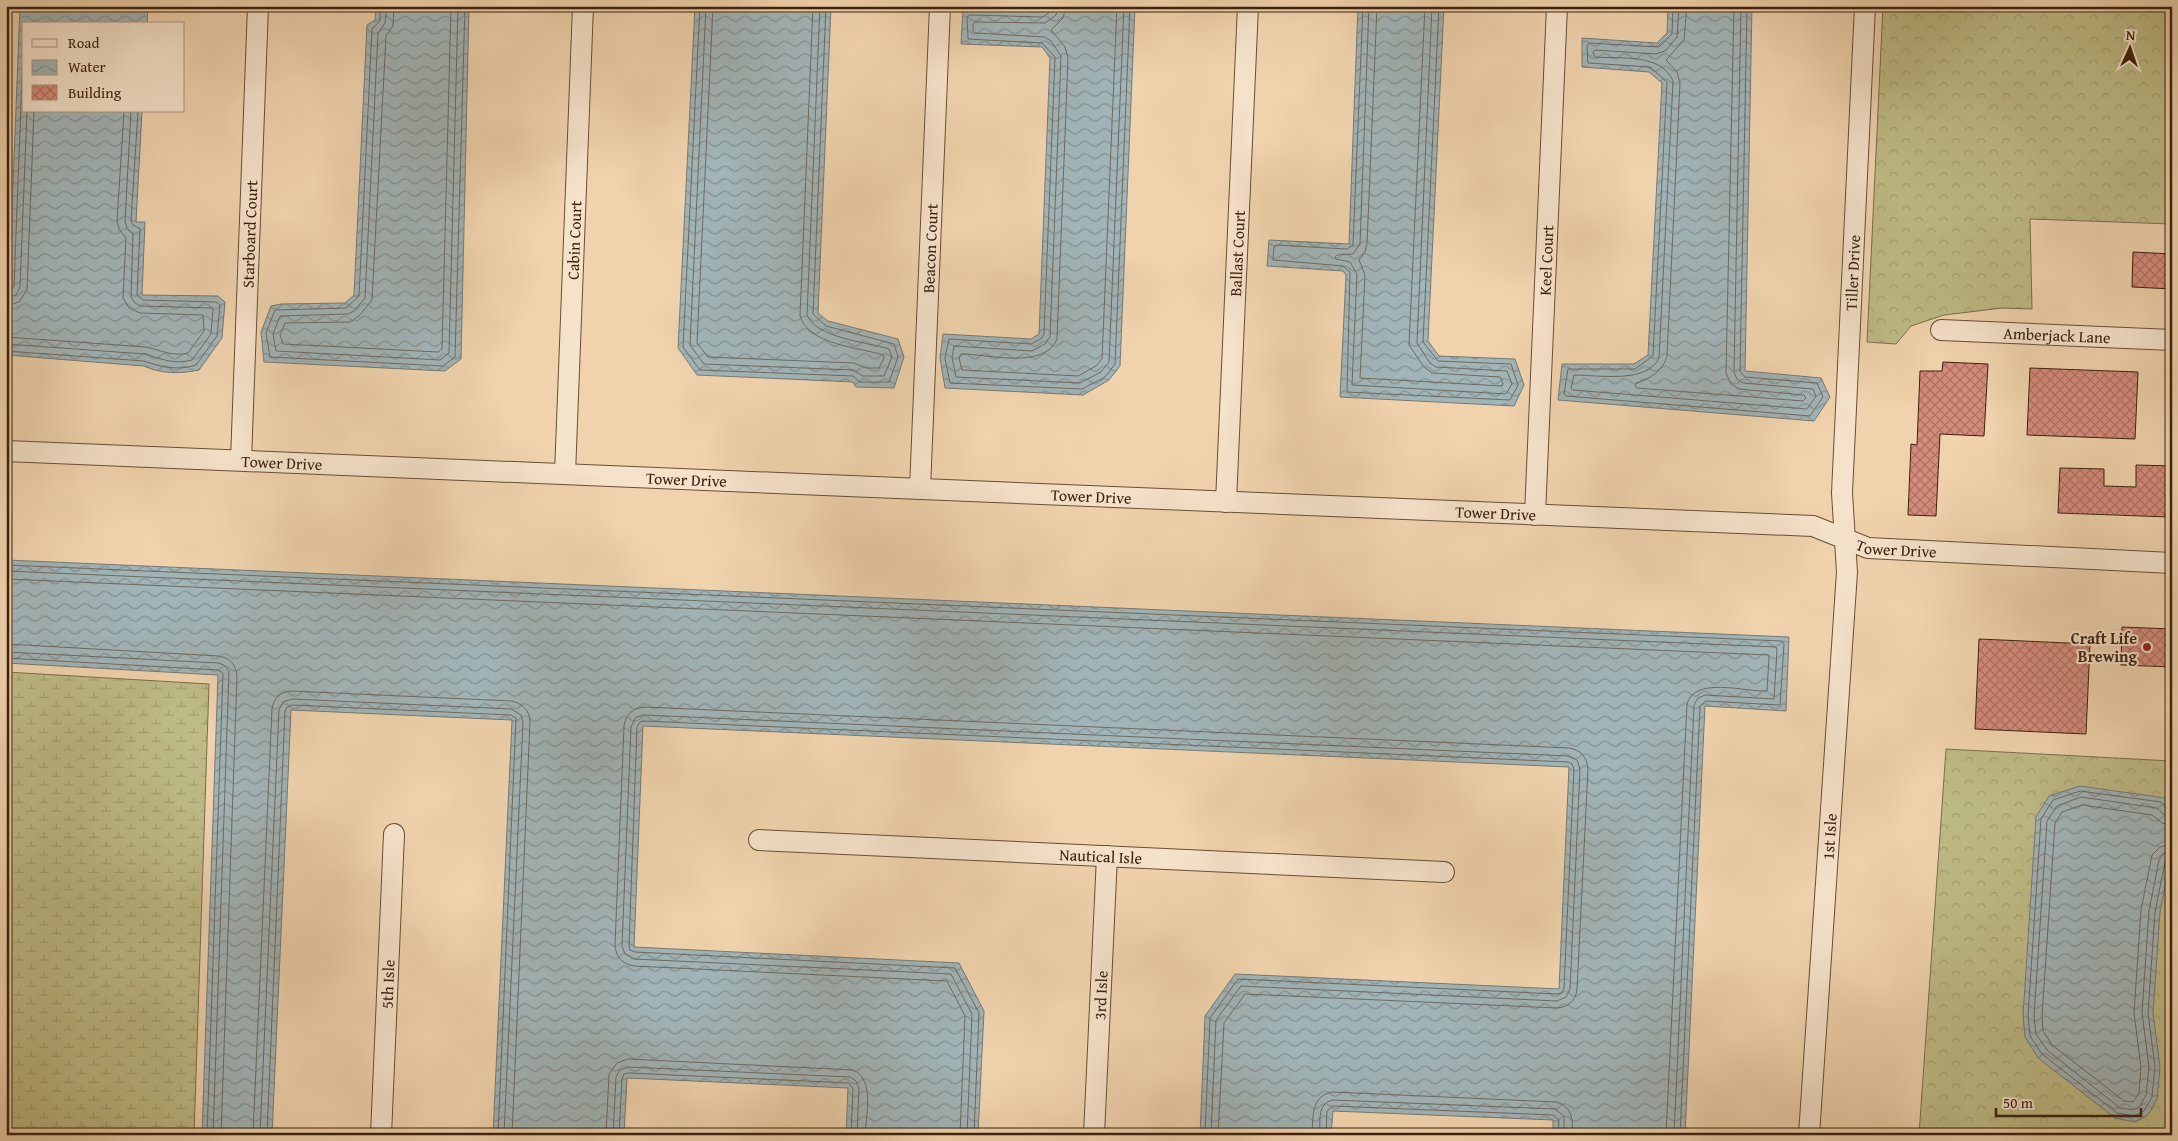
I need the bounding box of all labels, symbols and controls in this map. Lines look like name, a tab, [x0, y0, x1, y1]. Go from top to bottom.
legend	[22, 22, 185, 112]
north arrow	[2106, 22, 2156, 72]
text: N	[2125, 25, 2137, 45]
text: Road	[68, 32, 99, 53]
text: Water	[68, 56, 106, 77]
text: Building	[68, 82, 122, 103]
street label: Starboard Court	[235, 179, 263, 289]
street label: Cabin Court	[560, 200, 588, 280]
street label: Beacon Court	[916, 203, 944, 294]
street label: Ballast Court	[1223, 209, 1251, 297]
street label: Keel Court	[1533, 224, 1560, 296]
street label: Tiller Drive	[1839, 234, 1866, 311]
street label: Amberjack Lane	[2003, 321, 2111, 349]
street label: Tower Drive	[241, 449, 323, 476]
street label: Tower Drive	[646, 466, 727, 493]
street label: Tower Drive	[1050, 482, 1132, 510]
street label: Tower Drive	[1455, 499, 1537, 526]
street label: Tower Drive	[1852, 532, 1937, 563]
place label: Craft Life Brewing	[2071, 626, 2138, 668]
marker: Craft Life Brewing	[2141, 641, 2153, 653]
street label: 1st Isle	[1816, 813, 1843, 861]
street label: Nautical Isle	[1059, 842, 1143, 870]
street label: 5th Isle	[374, 959, 401, 1009]
street label: 3rd Isle	[1087, 970, 1114, 1020]
scale bar	[1996, 1086, 2140, 1118]
text: 50 m	[2003, 1092, 2034, 1113]

